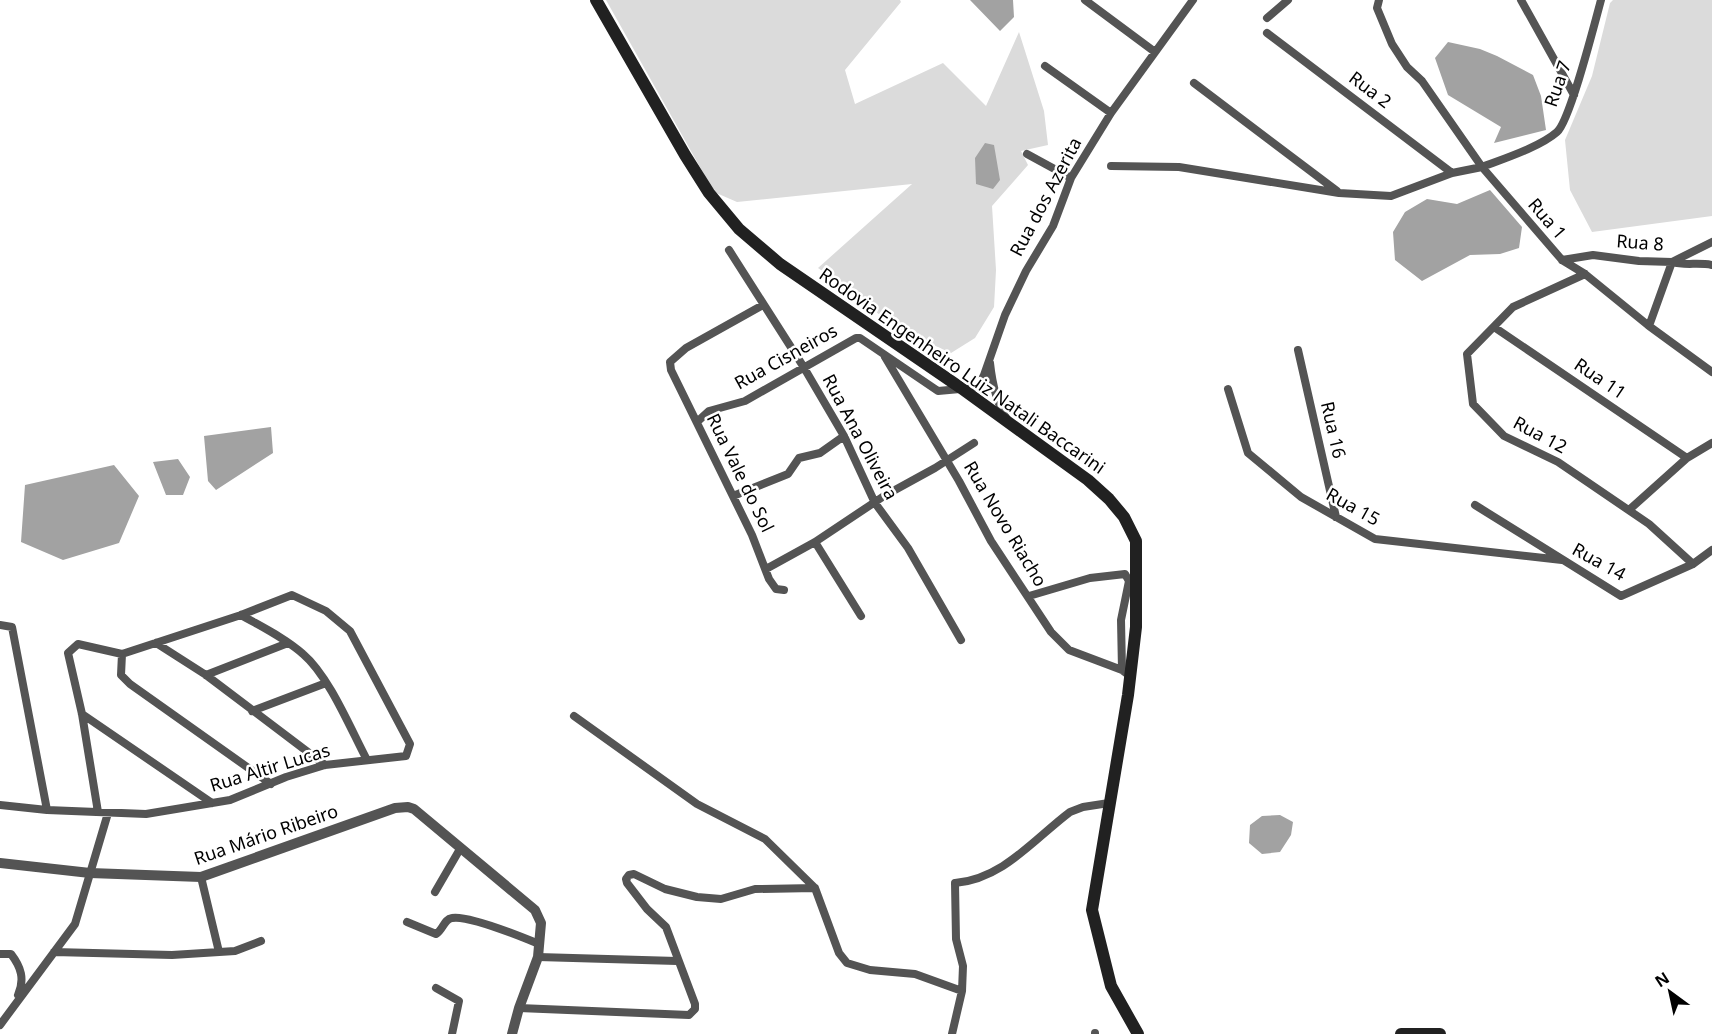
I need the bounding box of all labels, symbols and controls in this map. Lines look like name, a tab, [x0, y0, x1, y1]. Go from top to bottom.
street label: Rua 7	[1538, 57, 1576, 110]
street label: Rua 2	[1344, 65, 1397, 113]
street label: Rua dos Azerita	[1004, 133, 1086, 260]
street label: Rua 1	[1523, 193, 1572, 244]
street label: Rua 8	[1616, 228, 1665, 256]
street label: Rodovia Engenheiro Luiz Natali Baccarini	[815, 262, 1110, 479]
street label: Rua Cisneiros	[730, 318, 841, 394]
street label: Rua 11	[1570, 352, 1631, 404]
street label: Rua Ana Oliveira	[818, 370, 904, 504]
street label: Rua 16	[1316, 399, 1352, 461]
street label: Rua Vale do Sol	[702, 409, 780, 536]
street label: Rua 12	[1509, 410, 1572, 458]
street label: Rua Novo Riacho	[959, 456, 1053, 591]
street label: Rua 15	[1322, 482, 1385, 531]
street label: Rua 14	[1568, 537, 1631, 586]
street label: Rua Altir Lucas	[207, 737, 333, 797]
street label: Rua Mário Ribeiro	[190, 798, 341, 870]
north arrow	[1640, 962, 1700, 1022]
text: N	[1650, 967, 1673, 992]

